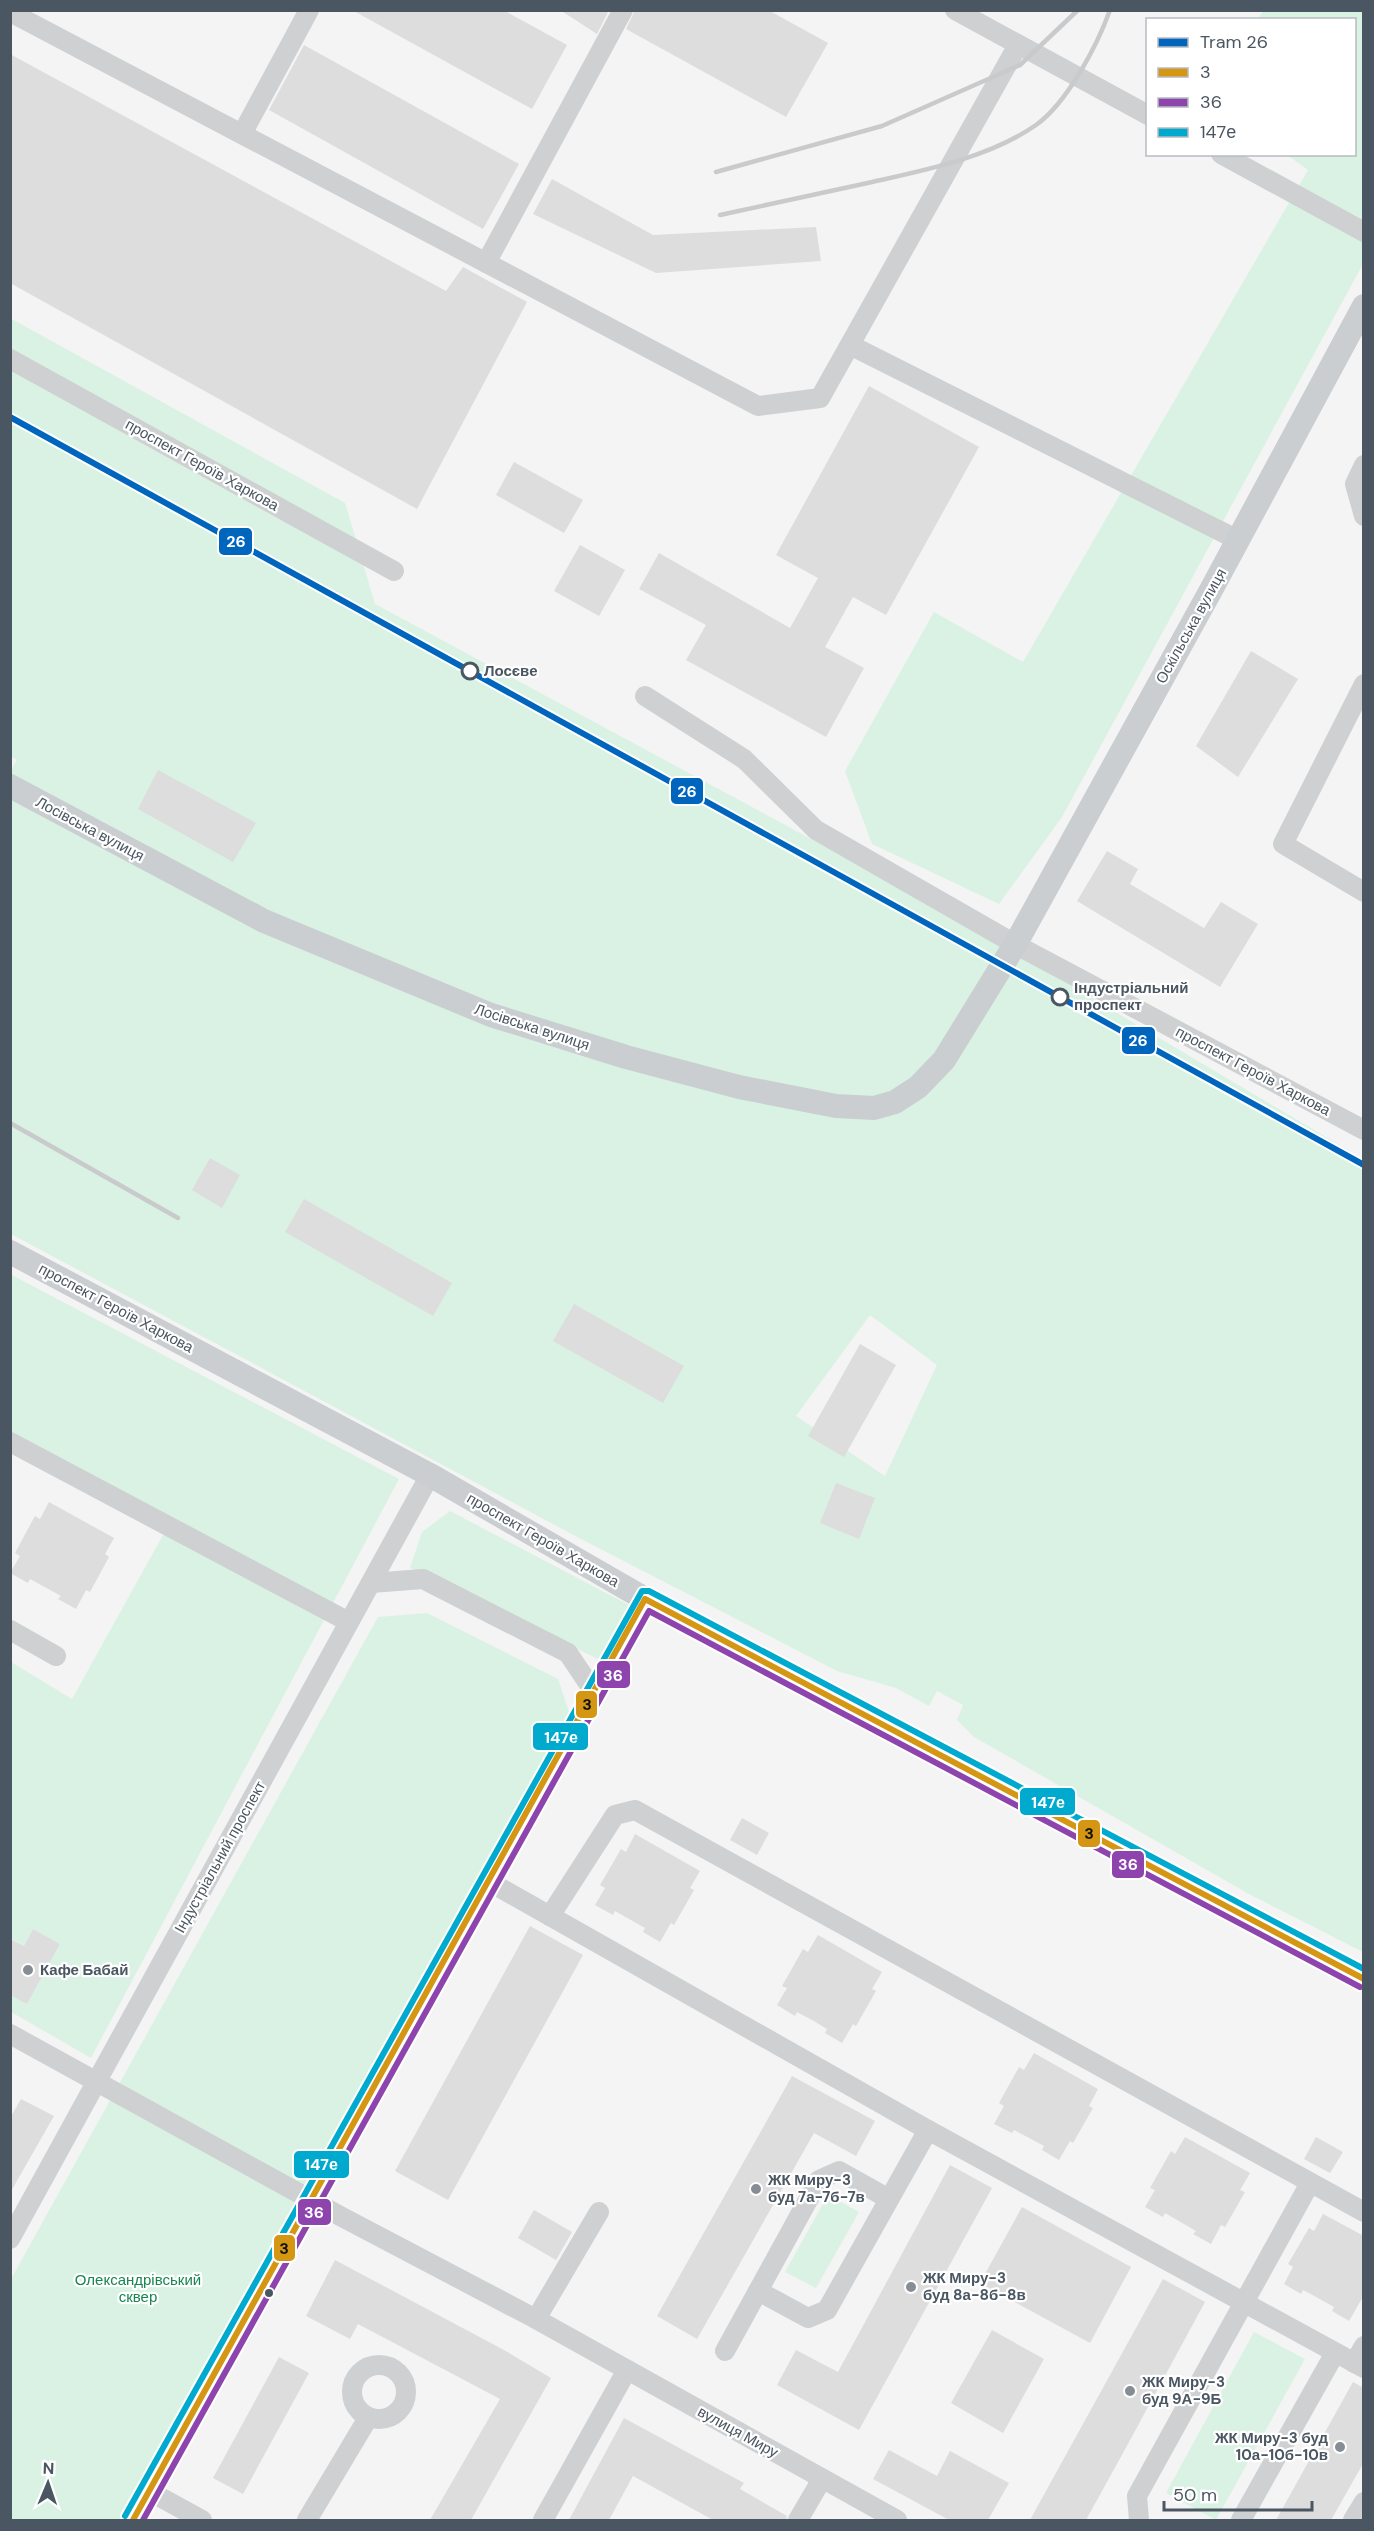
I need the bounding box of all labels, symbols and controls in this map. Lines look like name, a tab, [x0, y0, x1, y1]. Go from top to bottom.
legend	[1146, 18, 1356, 156]
text: Tram 26	[1200, 30, 1268, 54]
text: 3	[1200, 60, 1211, 84]
text: 36	[1200, 90, 1222, 114]
text: 147е	[1200, 120, 1236, 144]
street label: проспект Героїв Харкова	[122, 414, 283, 516]
line badge: 26	[218, 527, 253, 556]
text: 26	[226, 531, 246, 552]
street label: Оскільська вулиця	[1151, 565, 1231, 687]
place label: Лосєве	[484, 661, 537, 681]
marker: Лосєве	[461, 662, 479, 680]
line badge: 26	[670, 777, 704, 805]
text: 26	[677, 781, 697, 802]
street label: Лосівська вулиця	[32, 792, 148, 866]
place label: Індустріальний проспект	[1074, 978, 1189, 1015]
marker: Індустріальний проспект	[1051, 988, 1069, 1006]
street label: Лосівська вулиця	[472, 999, 592, 1055]
street label: проспект Героїв Харкова	[1172, 1022, 1334, 1121]
line badge: 26	[1121, 1026, 1156, 1055]
text: 26	[1128, 1030, 1148, 1051]
street label: проспект Героїв Харкова	[35, 1259, 197, 1358]
street label: проспект Героїв Харкова	[463, 1488, 623, 1592]
line badge: 36	[596, 1660, 631, 1689]
text: 36	[603, 1665, 623, 1686]
line badge: 3	[575, 1690, 598, 1719]
text: 3	[582, 1694, 592, 1715]
line badge: 147е	[532, 1722, 589, 1751]
text: 147е	[544, 1727, 578, 1748]
street label: Індустріальний проспект	[170, 1777, 270, 1937]
line badge: 147е	[1019, 1787, 1076, 1816]
text: 147е	[1031, 1792, 1065, 1813]
line badge: 3	[1077, 1819, 1101, 1848]
text: 3	[1084, 1823, 1094, 1844]
line badge: 36	[1111, 1850, 1145, 1879]
text: 36	[1118, 1854, 1138, 1875]
place label: Кафе Бабай	[40, 1960, 128, 1980]
marker: Кафе Бабай	[21, 1963, 35, 1977]
line badge: 147е	[293, 2150, 350, 2179]
text: 147е	[304, 2154, 338, 2175]
place label: ЖК Миру-3 буд 7а-7б-7в	[767, 2170, 865, 2207]
marker: ЖК Миру-3 буд 7а-7б-7в	[749, 2182, 763, 2196]
line badge: 36	[297, 2198, 332, 2226]
text: 36	[304, 2202, 324, 2223]
line badge: 3	[273, 2234, 296, 2262]
text: 3	[279, 2238, 289, 2259]
place label: ЖК Миру-3 буд 8а-8б-8в	[922, 2268, 1026, 2305]
park label: Олександрівський сквер	[75, 2270, 201, 2307]
marker: ЖК Миру-3 буд 8а-8б-8в	[904, 2280, 918, 2294]
unlabelled marker	[263, 2287, 275, 2299]
place label: ЖК Миру-3 буд 9А-9Б	[1141, 2372, 1225, 2409]
marker: ЖК Миру-3 буд 9А-9Б	[1123, 2384, 1137, 2398]
street label: вулиця Миру	[694, 2402, 782, 2463]
place label: ЖК Миру-3 буд 10а-10б-10в	[1214, 2428, 1328, 2465]
marker: ЖК Миру-3 буд 10а-10б-10в	[1333, 2440, 1347, 2454]
north arrow	[18, 2453, 78, 2513]
text: N	[42, 2458, 55, 2479]
scale bar	[1164, 2474, 1312, 2512]
text: 50 m	[1173, 2483, 1217, 2507]

